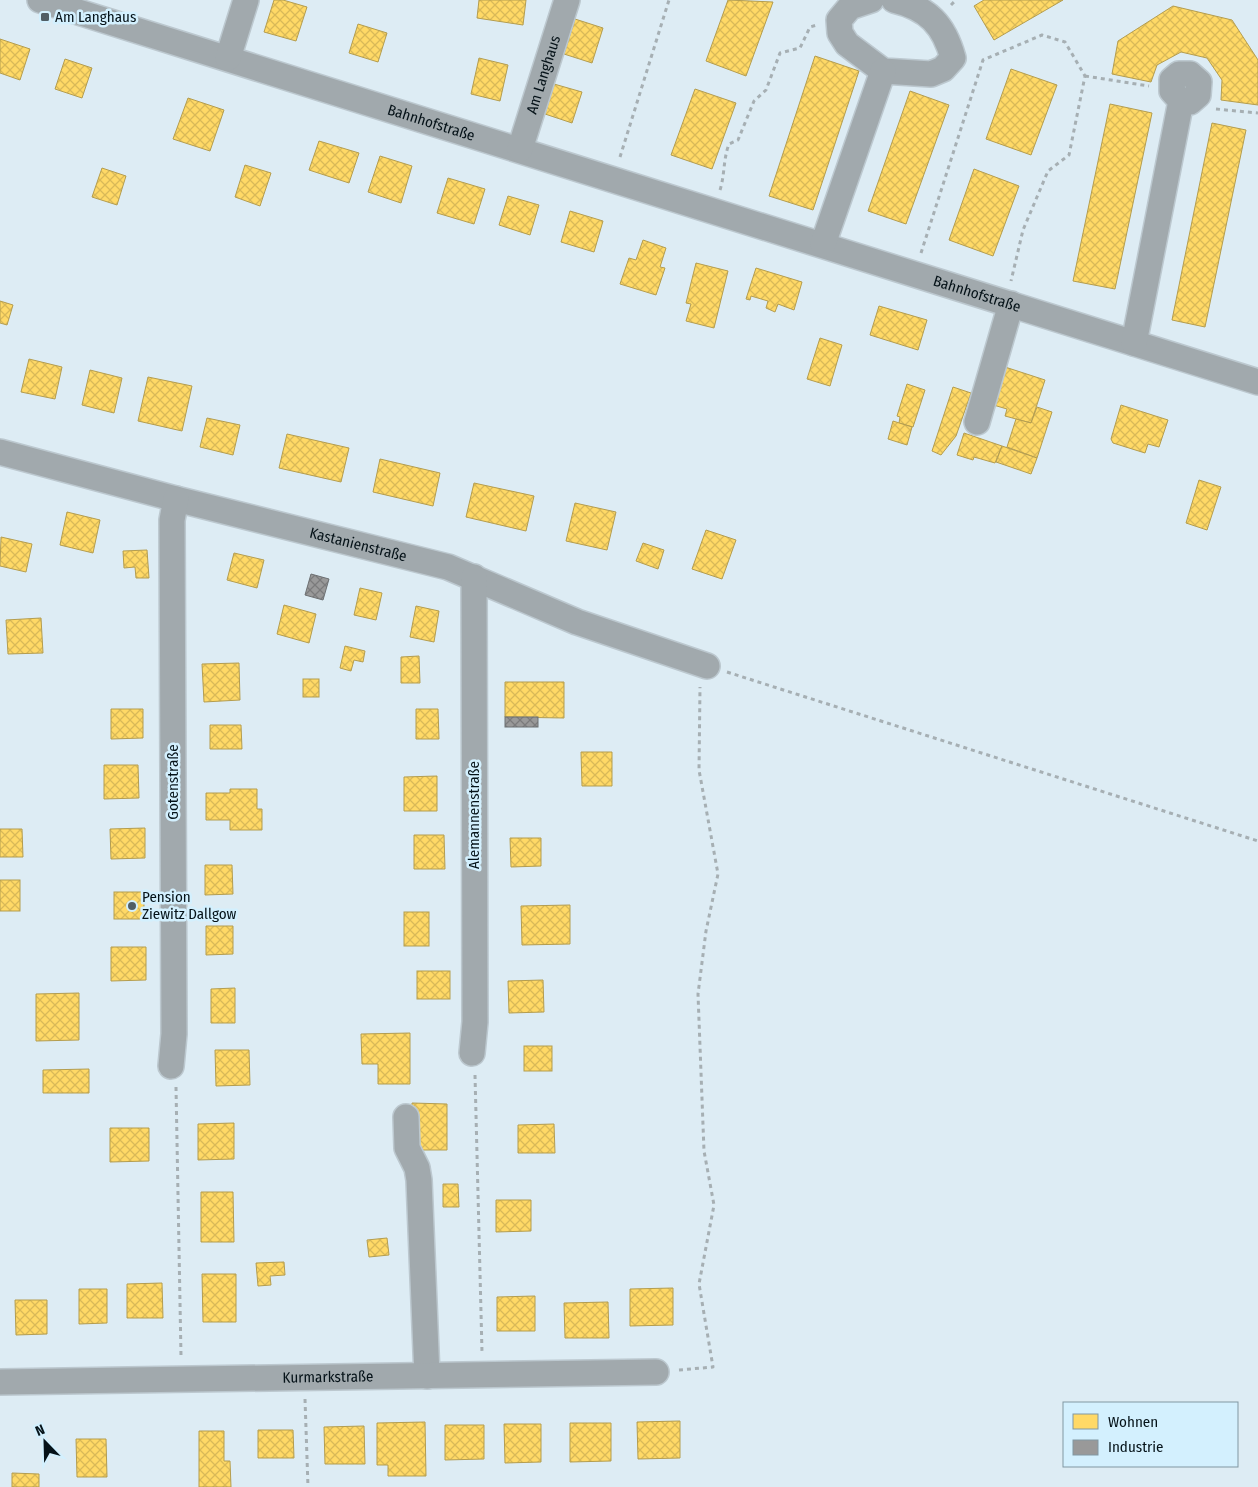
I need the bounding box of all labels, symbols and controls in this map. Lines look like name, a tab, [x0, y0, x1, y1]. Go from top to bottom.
place label: Am Langhaus	[55, 8, 136, 26]
marker: Am Langhaus	[39, 11, 51, 23]
street label: Am Langhaus	[523, 33, 564, 116]
street label: Bahnhofstraße	[385, 101, 477, 145]
street label: Bahnhofstraße	[931, 272, 1023, 316]
street label: Kastanienstraße	[308, 524, 409, 565]
street label: Gotenstraße	[164, 744, 182, 820]
street label: Alemannenstraße	[465, 761, 483, 869]
place label: Pension Ziewitz Dallgow	[142, 888, 237, 923]
marker: Pension Ziewitz Dallgow	[126, 900, 138, 912]
street label: Kurmarkstraße	[282, 1367, 374, 1387]
legend	[1063, 1402, 1238, 1467]
text: Wohnen	[1108, 1413, 1158, 1431]
north arrow	[20, 1417, 70, 1467]
text: N	[33, 1421, 47, 1440]
text: Industrie	[1108, 1438, 1163, 1456]

